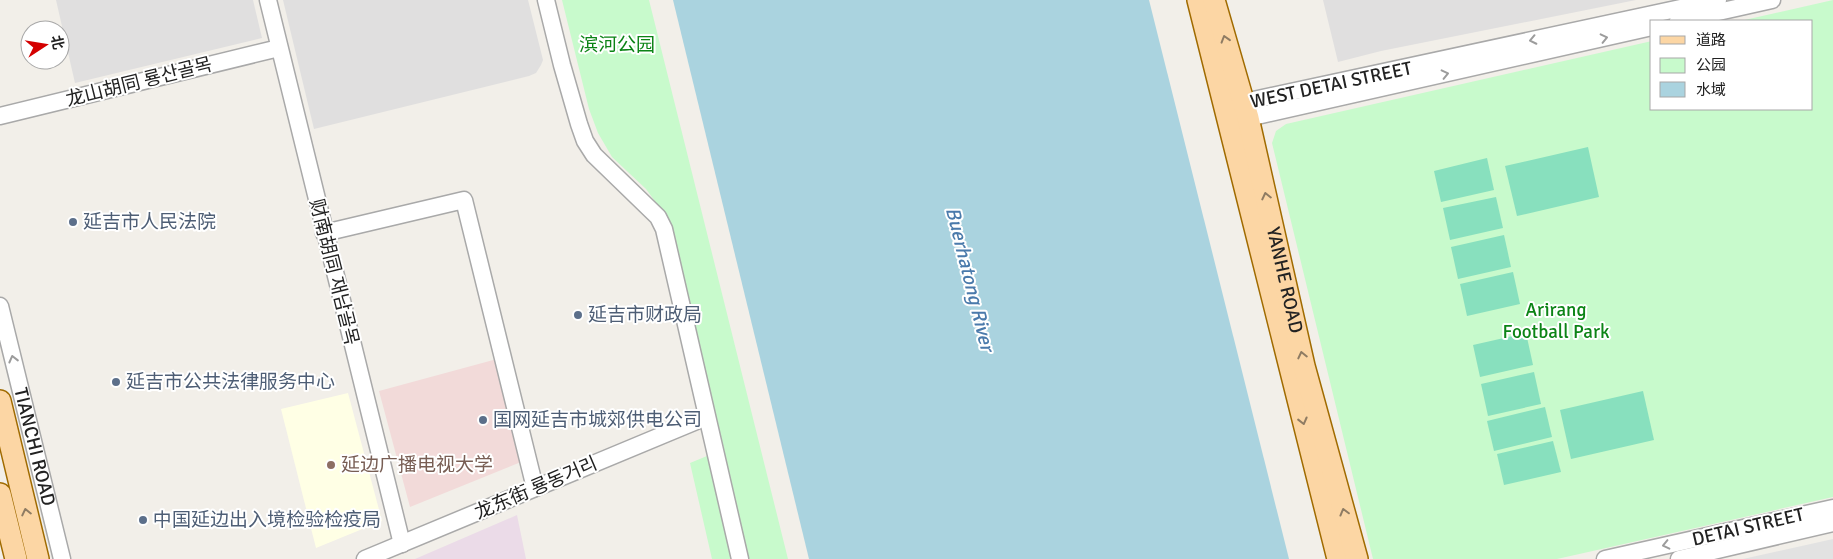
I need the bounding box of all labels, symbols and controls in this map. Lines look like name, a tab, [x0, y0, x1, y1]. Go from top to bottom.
north arrow	[20, 20, 70, 70]
legend	[1650, 20, 1813, 110]
text: 道路	[1696, 31, 1726, 49]
park label: 滨河公园	[579, 33, 655, 57]
one-way arrow	[1599, 33, 1608, 44]
text: 北	[47, 34, 67, 51]
one-way arrow	[1529, 35, 1538, 45]
one-way arrow	[1220, 36, 1230, 44]
street label: 龙山胡同 룡산골목	[63, 52, 215, 112]
street label: WEST DETAI STREET	[1248, 56, 1415, 114]
text: 公园	[1696, 56, 1726, 74]
one-way arrow	[1441, 69, 1450, 80]
text: 水域	[1696, 81, 1726, 99]
one-way arrow	[1261, 192, 1272, 201]
street label: 财南胡同 재남골목	[304, 196, 364, 348]
water label: Buerhatong River	[940, 204, 1001, 356]
place label: 延吉市人民法院	[83, 210, 216, 234]
marker: 延吉市人民法院	[67, 216, 79, 228]
street label: YANHE ROAD	[1261, 225, 1308, 336]
park label: Arirang Football Park	[1503, 298, 1610, 344]
place label: 延吉市财政局	[588, 303, 702, 327]
marker: 延吉市财政局	[572, 309, 584, 321]
one-way arrow	[1297, 351, 1308, 359]
one-way arrow	[8, 354, 19, 363]
place label: 延吉市公共法律服务中心	[126, 370, 335, 394]
marker: 延吉市公共法律服务中心	[110, 376, 122, 388]
street label: TIANCHI ROAD	[8, 385, 61, 508]
place label: 国网延吉市城郊供电公司	[493, 408, 702, 432]
marker: 国网延吉市城郊供电公司	[477, 414, 489, 426]
one-way arrow	[1297, 416, 1308, 425]
street label: 龙东街 룡동거리	[471, 451, 601, 525]
place label: 延边广播电视大学	[341, 453, 493, 477]
marker: 延边广播电视大学	[325, 459, 337, 471]
street label: DETAI STREET	[1690, 502, 1807, 552]
one-way arrow	[21, 507, 32, 516]
place label: 中国延边出入境检验检疫局	[153, 508, 381, 532]
one-way arrow	[1339, 508, 1350, 516]
marker: 中国延边出入境检验检疫局	[137, 514, 149, 526]
one-way arrow	[1661, 539, 1670, 550]

